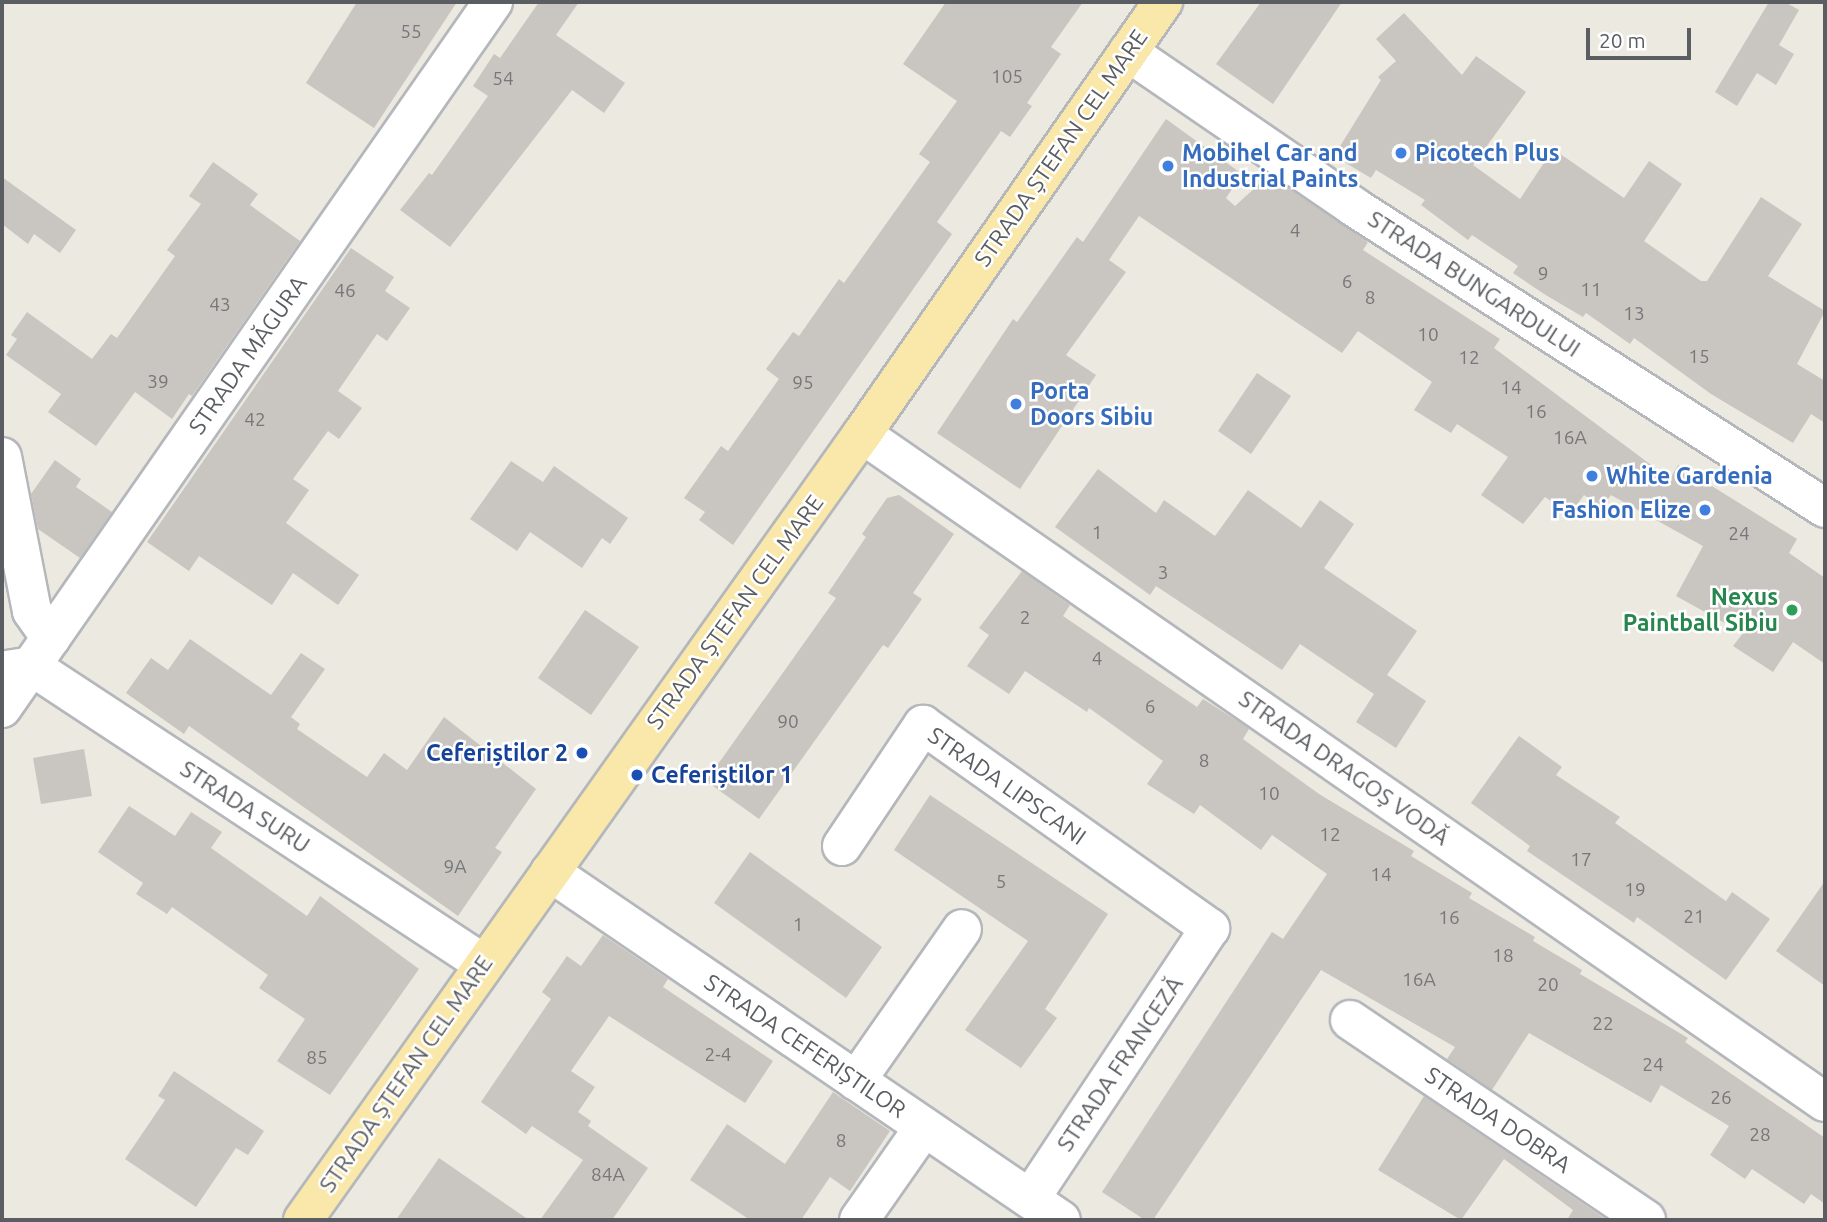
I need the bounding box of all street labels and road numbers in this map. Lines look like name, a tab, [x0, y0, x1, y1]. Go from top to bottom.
street label: STRADA ȘTEFAN CEL MARE	[969, 24, 1153, 272]
street label: STRADA BUNGARDULUI	[1363, 205, 1585, 363]
street label: STRADA MĂGURA	[183, 271, 313, 439]
street label: STRADA ȘTEFAN CEL MARE	[641, 490, 829, 734]
street label: STRADA DRAGOȘ VODĂ	[1233, 685, 1455, 851]
street label: STRADA LIPSCANI	[923, 721, 1091, 851]
street label: STRADA SURU	[175, 755, 315, 859]
street label: STRADA ȘTEFAN CEL MARE	[314, 950, 498, 1198]
street label: STRADA CEFERIȘTILOR	[699, 968, 911, 1124]
street label: STRADA FRANCEZĂ	[1051, 971, 1189, 1157]
street label: STRADA DOBRA	[1420, 1061, 1576, 1179]

